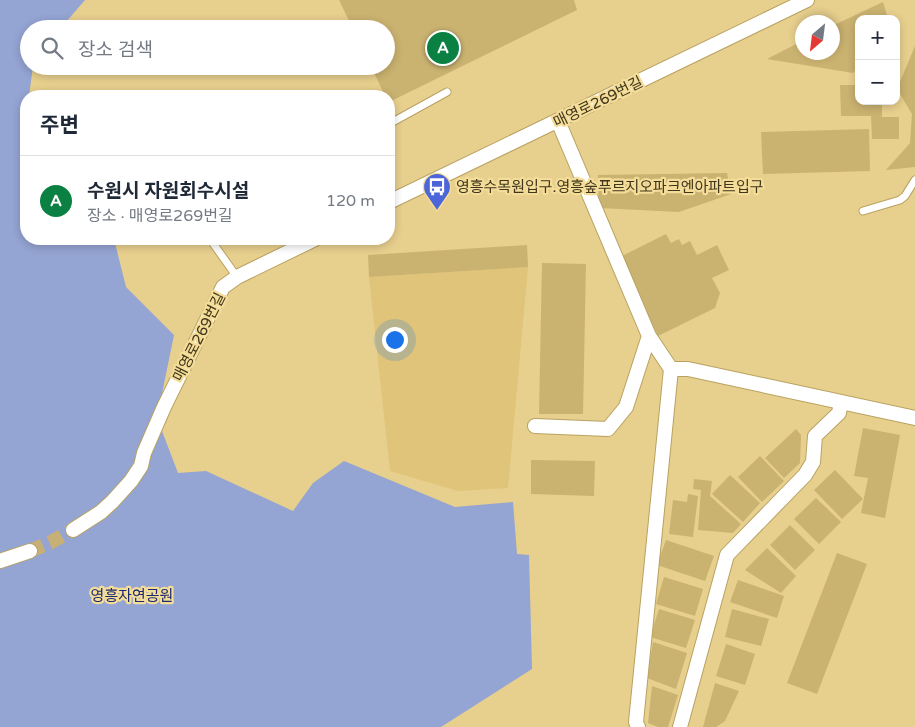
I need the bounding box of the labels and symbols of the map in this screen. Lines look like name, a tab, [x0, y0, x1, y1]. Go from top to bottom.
north arrow	[795, 15, 840, 60]
pin: A	[427, 29, 459, 67]
street label: 매영로269번길	[550, 73, 646, 131]
bus stop icon: 영흥수목원입구.영흥숲푸르지오파크엔아파트입구	[422, 172, 452, 211]
place label: 영흥수목원입구.영흥숲푸르지오파크엔아파트입구	[456, 178, 764, 196]
street label: 매영로269번길	[169, 290, 229, 384]
your location	[382, 327, 408, 353]
park label: 영흥자연공원	[91, 587, 173, 605]

